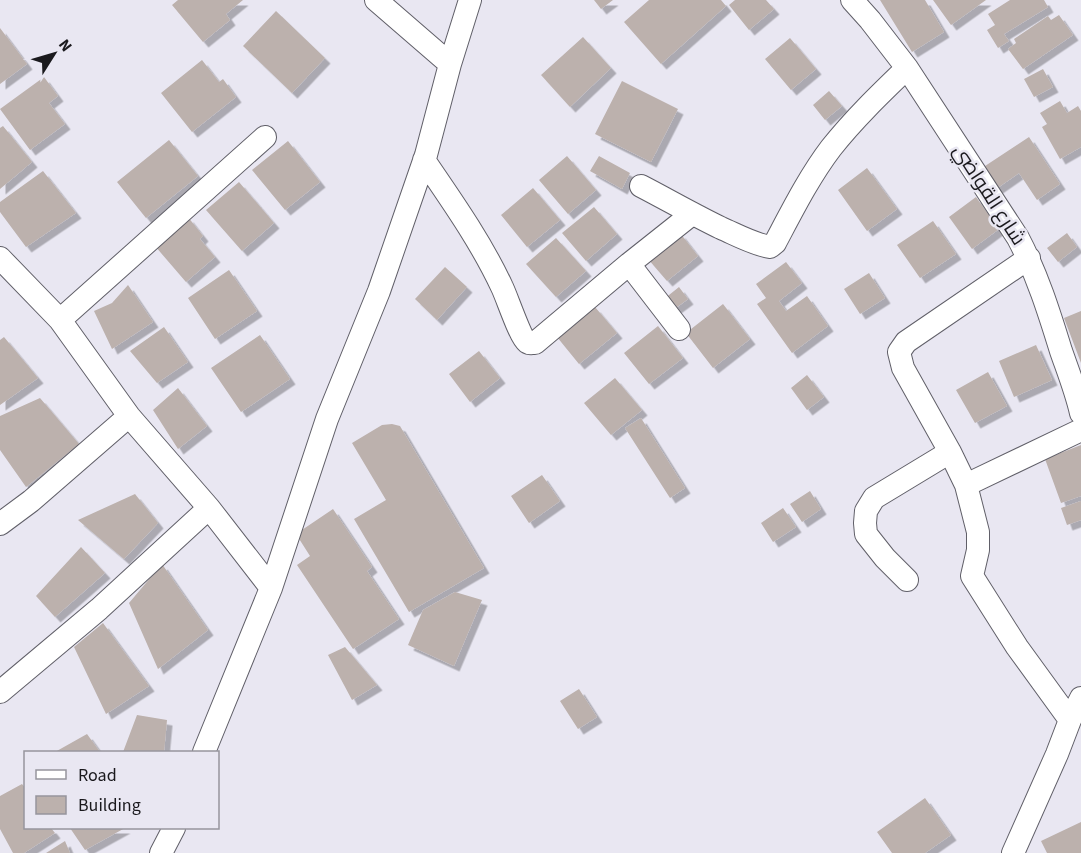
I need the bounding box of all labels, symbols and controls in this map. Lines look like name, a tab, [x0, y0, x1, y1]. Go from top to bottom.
north arrow	[24, 24, 84, 84]
text: N	[53, 35, 77, 56]
street label: شارع القواضي	[946, 139, 1032, 251]
legend	[24, 751, 219, 829]
text: Road	[78, 763, 117, 788]
text: Building	[78, 793, 141, 818]

